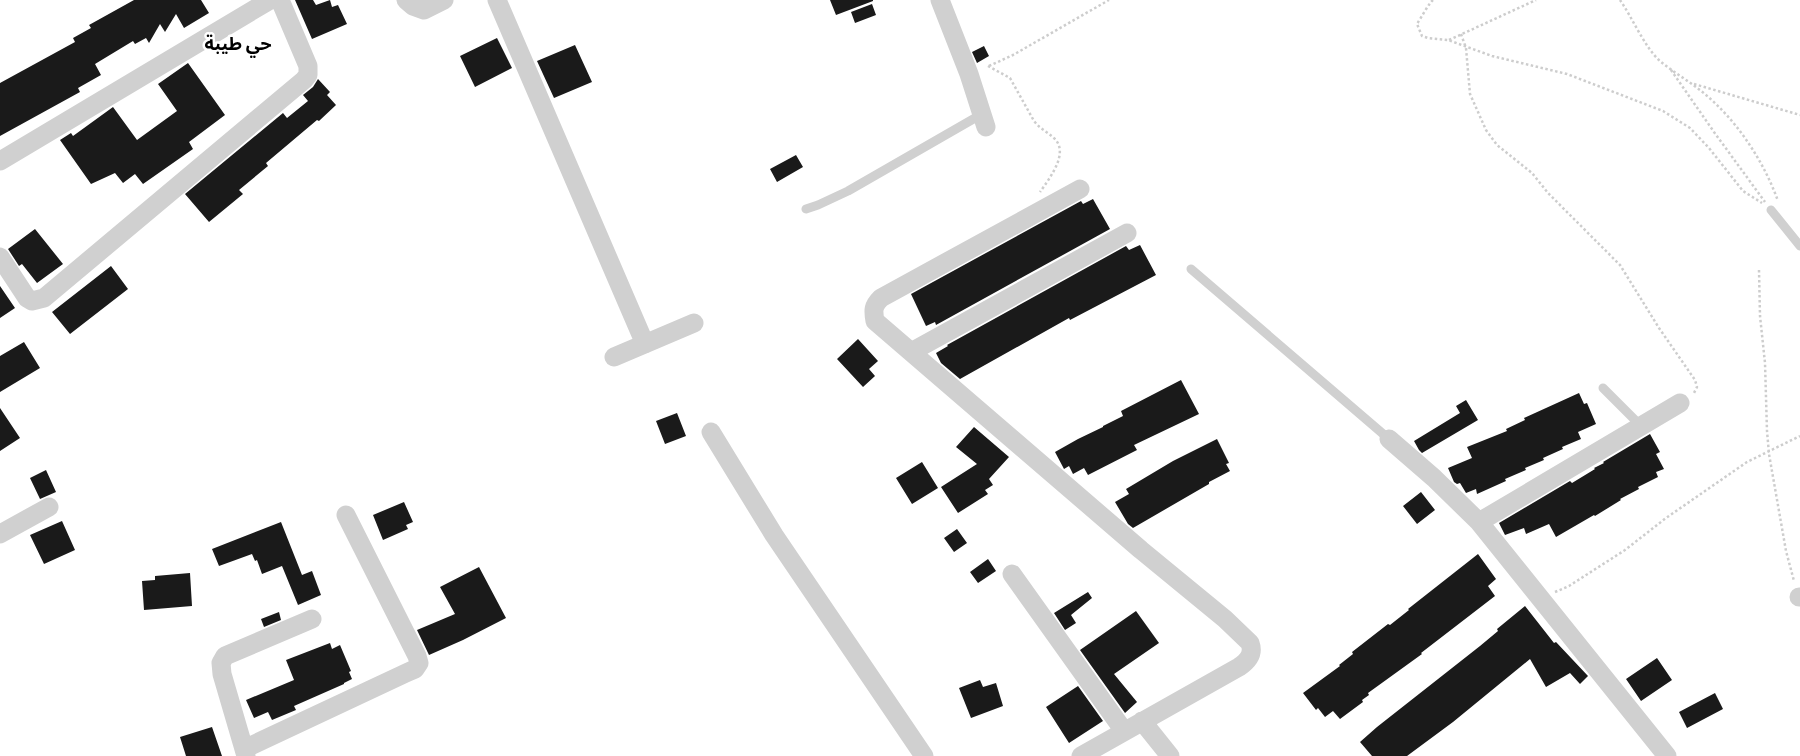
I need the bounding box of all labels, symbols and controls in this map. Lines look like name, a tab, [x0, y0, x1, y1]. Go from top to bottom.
district label: حي طيبة	[204, 32, 272, 58]

